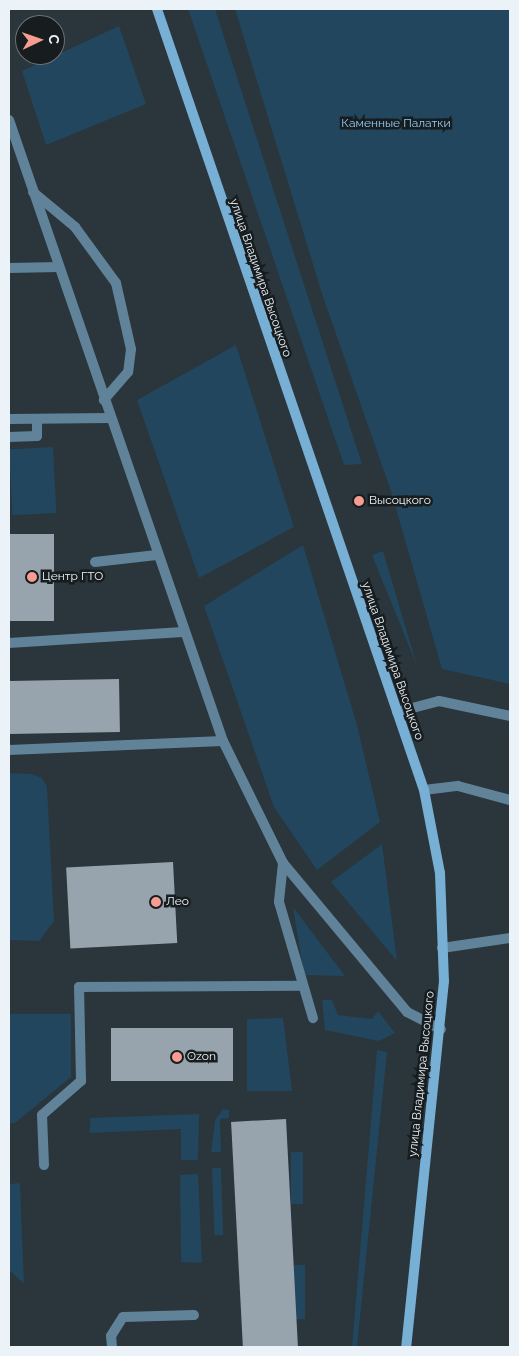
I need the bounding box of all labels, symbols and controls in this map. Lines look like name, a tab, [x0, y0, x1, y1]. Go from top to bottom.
north arrow	[15, 15, 65, 65]
text: С	[46, 34, 62, 44]
park label: Каменные Палатки	[341, 117, 451, 131]
street label: улица Владимира Высоцкого	[226, 197, 294, 359]
place label: Высоцкого	[369, 494, 431, 508]
marker: Высоцкого	[353, 495, 365, 507]
place label: Центр ГТО	[42, 570, 103, 584]
marker: Центр ГТО	[26, 571, 38, 583]
street label: улица Владимира Высоцкого	[358, 580, 426, 742]
place label: Лео	[166, 895, 189, 909]
marker: Лео	[150, 896, 162, 908]
street label: улица Владимира Высоцкого	[406, 990, 438, 1158]
place label: Ozon	[187, 1050, 216, 1064]
marker: Ozon	[171, 1051, 183, 1063]

